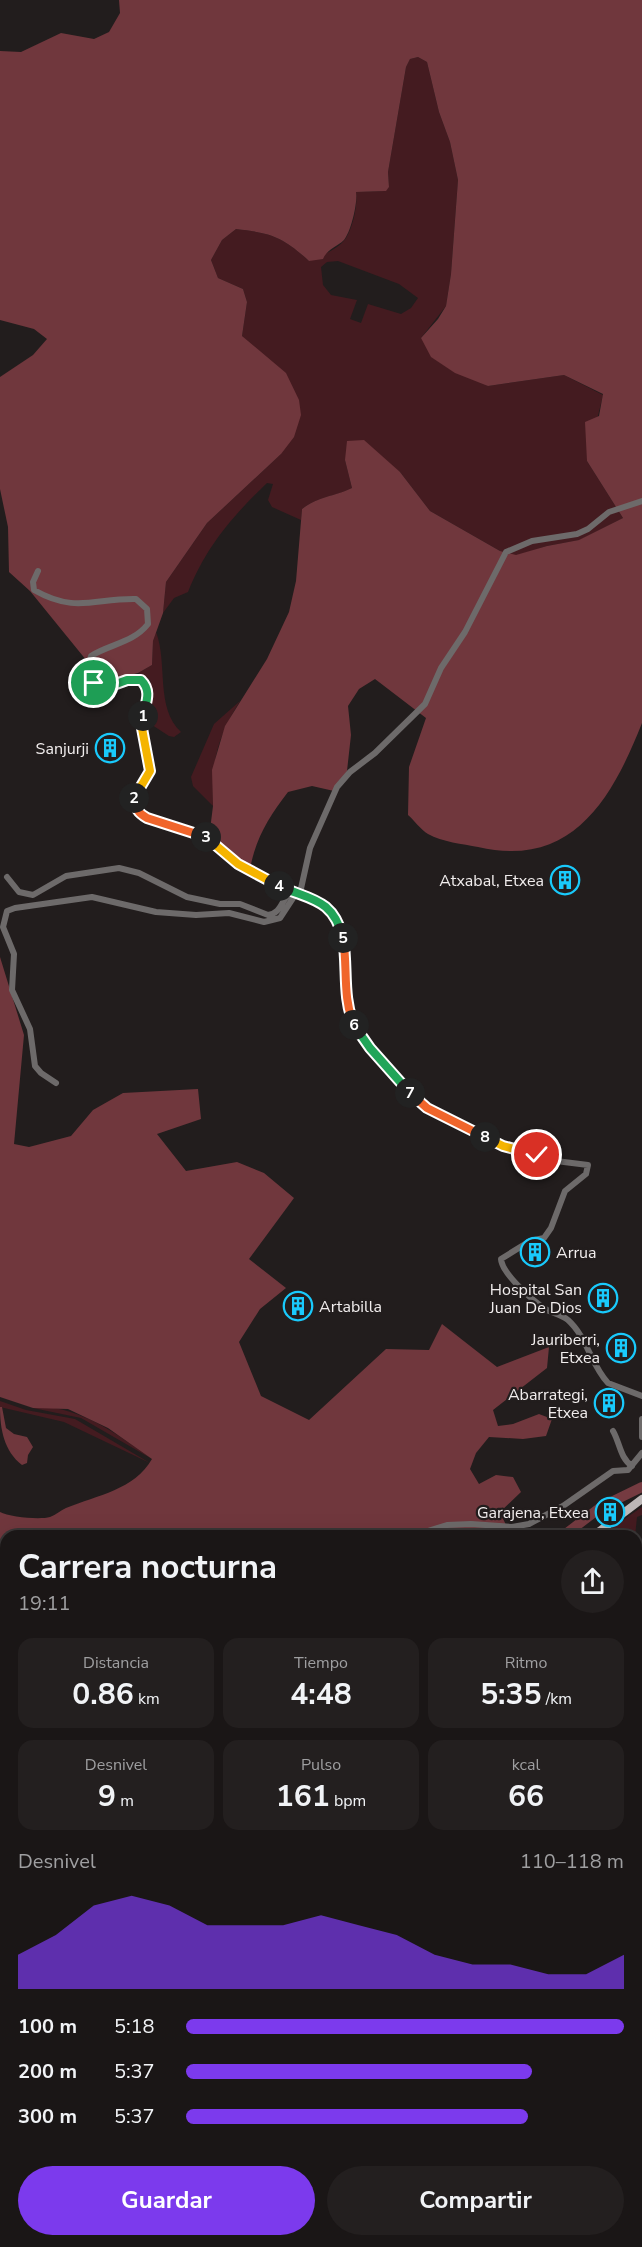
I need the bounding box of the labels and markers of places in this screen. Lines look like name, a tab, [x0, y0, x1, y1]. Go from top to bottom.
pin	[68, 657, 119, 708]
pin: 1	[128, 701, 158, 731]
building icon: Sanjurji	[94, 732, 126, 764]
place label: Sanjurji	[36, 738, 89, 760]
pin: 2	[119, 783, 149, 813]
pin: 3	[191, 822, 221, 852]
building icon: Atxabal, Etxea	[549, 864, 581, 896]
place label: Atxabal, Etxea	[439, 870, 544, 892]
pin: 4	[264, 871, 294, 901]
pin: 5	[328, 923, 358, 953]
pin: 6	[339, 1010, 369, 1040]
pin: 7	[395, 1078, 425, 1108]
pin: 8	[470, 1122, 500, 1152]
pin	[511, 1129, 562, 1180]
building icon: Arrua	[519, 1236, 551, 1268]
place label: Arrua	[556, 1242, 597, 1264]
place label: Hospital San Juan De Dios	[488, 1279, 582, 1319]
building icon: Hospital San Juan De Dios	[587, 1282, 619, 1314]
building icon: Artabilla	[282, 1290, 314, 1322]
place label: Artabilla	[319, 1296, 382, 1318]
place label: Jauriberri, Etxea	[530, 1329, 600, 1369]
building icon: Jauriberri, Etxea	[605, 1332, 637, 1364]
place label: Abarrategi, Etxea	[508, 1384, 588, 1424]
building icon: Abarrategi, Etxea	[593, 1387, 625, 1419]
building icon: Garajena, Etxea	[594, 1496, 626, 1528]
place label: Garajena, Etxea	[477, 1502, 589, 1524]

